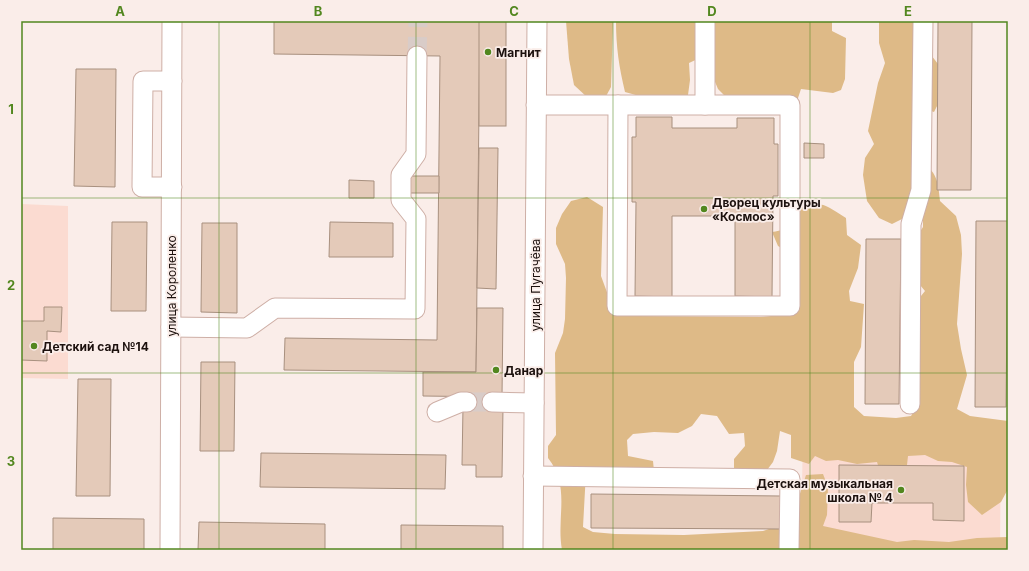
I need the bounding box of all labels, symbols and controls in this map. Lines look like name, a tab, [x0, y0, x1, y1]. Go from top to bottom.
text: A	[115, 3, 125, 19]
text: B	[314, 3, 323, 19]
text: C	[509, 3, 519, 19]
text: D	[707, 3, 717, 19]
text: E	[904, 3, 912, 19]
place label: Магнит	[496, 45, 541, 60]
marker: Магнит	[483, 47, 493, 57]
text: 1	[8, 101, 14, 117]
place label: Дворец культуры «Космос»	[712, 195, 821, 224]
marker: Дворец культуры «Космос»	[699, 204, 709, 214]
street label: улица Короленко	[164, 235, 179, 337]
street label: улица Пугачёва	[528, 239, 543, 331]
text: 2	[7, 277, 15, 293]
place label: Детский сад №14	[42, 339, 149, 354]
marker: Детский сад №14	[29, 341, 39, 351]
place label: Данар	[504, 363, 544, 378]
marker: Данар	[491, 365, 501, 375]
text: 3	[7, 453, 15, 469]
place label: Детская музыкальная школа № 4	[756, 476, 893, 505]
marker: Детская музыкальная школа № 4	[896, 485, 906, 495]

